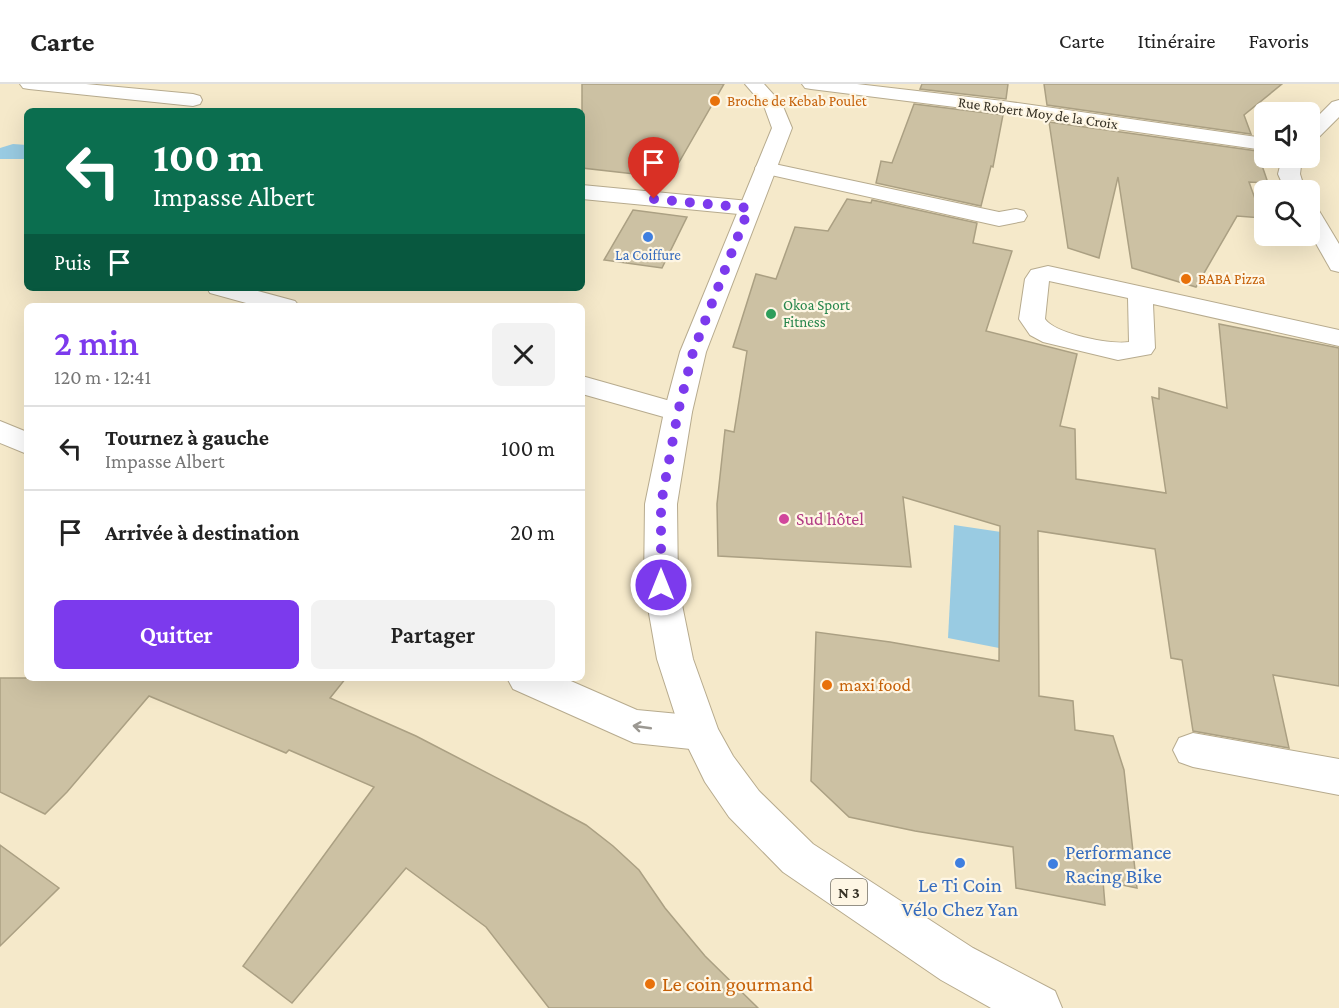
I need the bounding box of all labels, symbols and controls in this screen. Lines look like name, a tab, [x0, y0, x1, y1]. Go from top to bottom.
text: Carte	[30, 26, 95, 57]
text: Carte	[1059, 29, 1105, 53]
text: Itinéraire	[1138, 29, 1215, 53]
text: Favoris	[1248, 29, 1309, 53]
place label: Broche de Kebab Poulet	[727, 93, 868, 109]
marker: Broche de Kebab Poulet	[708, 94, 722, 108]
street label: Rue Robert Moy de la Croix	[957, 94, 1119, 133]
map controls	[1254, 102, 1320, 246]
button: sound	[1254, 102, 1320, 168]
icon: left	[54, 132, 132, 210]
text: 100 m	[153, 133, 263, 180]
pin	[628, 137, 679, 199]
icon: arrive	[637, 146, 670, 179]
button: search	[1254, 180, 1320, 246]
text: Impasse Albert	[153, 182, 314, 212]
marker: La Coiffure	[641, 230, 655, 244]
icon: arrive	[103, 246, 136, 279]
place label: La Coiffure	[615, 247, 681, 263]
text: Puis	[54, 250, 91, 275]
place label: BABA Pizza	[1198, 271, 1265, 287]
marker: BABA Pizza	[1179, 272, 1193, 286]
place label: Okoa Sport Fitness	[783, 297, 851, 330]
marker: Okoa Sport Fitness	[764, 307, 778, 321]
text: 2 min	[54, 323, 139, 363]
button: close	[492, 323, 555, 386]
text: 120 m · 12:41	[54, 366, 151, 388]
text: Tournez à gauche	[105, 425, 269, 450]
icon: left	[54, 432, 87, 465]
text: 100 m	[501, 436, 555, 461]
text: Impasse Albert	[105, 450, 225, 472]
place label: Sud hôtel	[796, 509, 864, 529]
marker: Sud hôtel	[777, 512, 791, 526]
icon: arrive	[54, 516, 87, 549]
text: Arrivée à destination	[105, 520, 299, 545]
text: 20 m	[510, 520, 555, 545]
position arrow	[629, 553, 693, 617]
button: Quitter	[54, 600, 299, 669]
button: Partager	[311, 600, 555, 669]
place label: maxi food	[839, 675, 911, 695]
marker: maxi food	[820, 678, 834, 692]
one-way arrow	[633, 721, 652, 732]
place label: Performance Racing Bike	[1065, 840, 1172, 888]
marker: Le Ti Coin Vélo Chez Yan	[953, 856, 967, 870]
marker: Performance Racing Bike	[1046, 857, 1060, 871]
place label: Le Ti Coin Vélo Chez Yan	[902, 873, 1018, 921]
road number: N 3	[831, 879, 867, 905]
place label: Le coin gourmand	[662, 972, 813, 996]
marker: Le coin gourmand	[643, 977, 657, 991]

